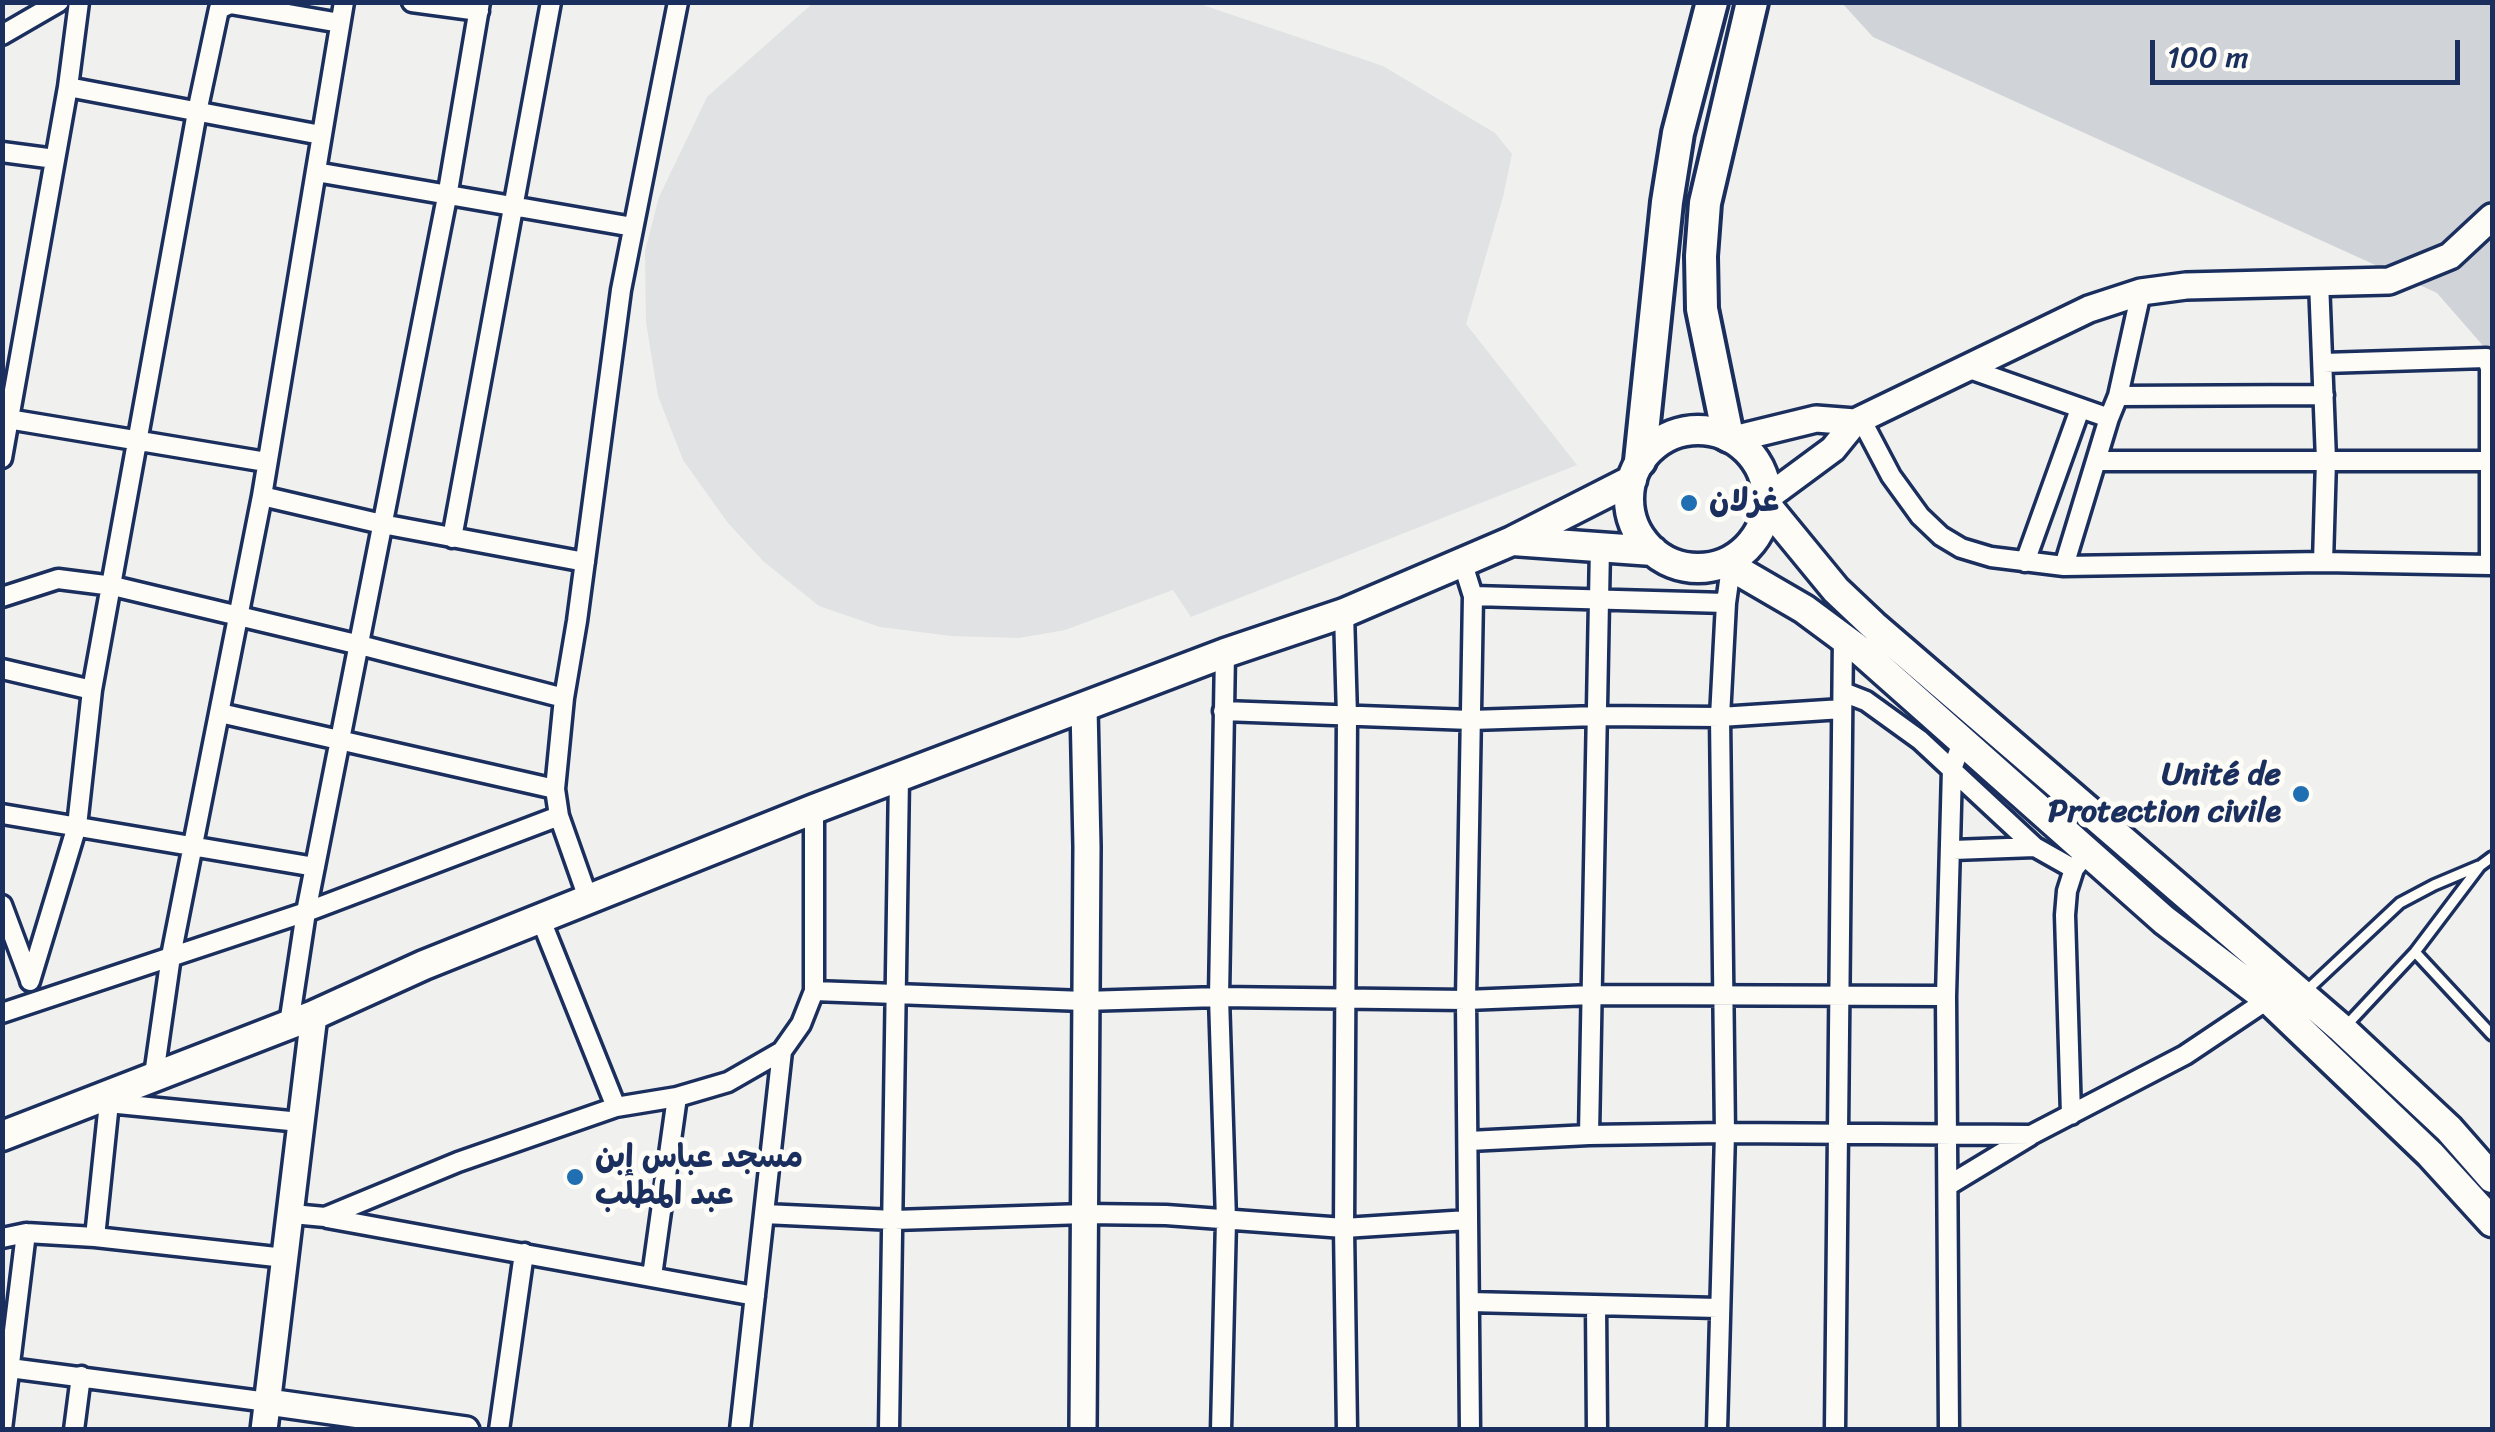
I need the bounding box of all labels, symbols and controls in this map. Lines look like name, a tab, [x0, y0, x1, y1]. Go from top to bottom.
scale bar	[2155, 20, 2465, 82]
text: 100 m	[2167, 30, 2249, 84]
place label: غزلان	[1709, 484, 1779, 522]
marker: غزلان	[1678, 492, 1700, 514]
place label: Unité de Protection civile	[2048, 757, 2281, 832]
marker: Unité de Protection civile	[2290, 783, 2312, 805]
place label: مسجد عباس إبن عبد المطلب	[595, 1140, 803, 1215]
marker: مسجد عباس إبن عبد المطلب	[564, 1166, 586, 1188]

